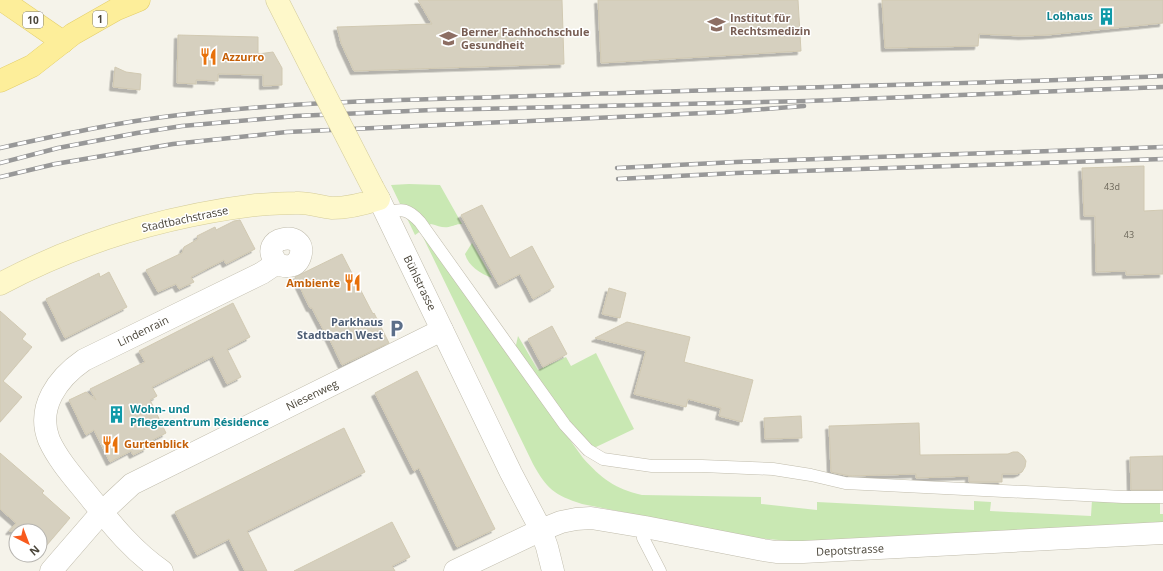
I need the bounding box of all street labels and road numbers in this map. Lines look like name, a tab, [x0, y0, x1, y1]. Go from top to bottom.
road number: 1	[93, 11, 107, 27]
road number: 10	[23, 12, 43, 28]
street label: Stadtbachstrasse	[140, 202, 230, 235]
street label: Bühlstrasse	[401, 253, 440, 313]
street label: Lindenrain	[115, 312, 171, 349]
street label: Niesenweg	[283, 376, 340, 414]
street label: Depotstrasse	[816, 540, 884, 559]

